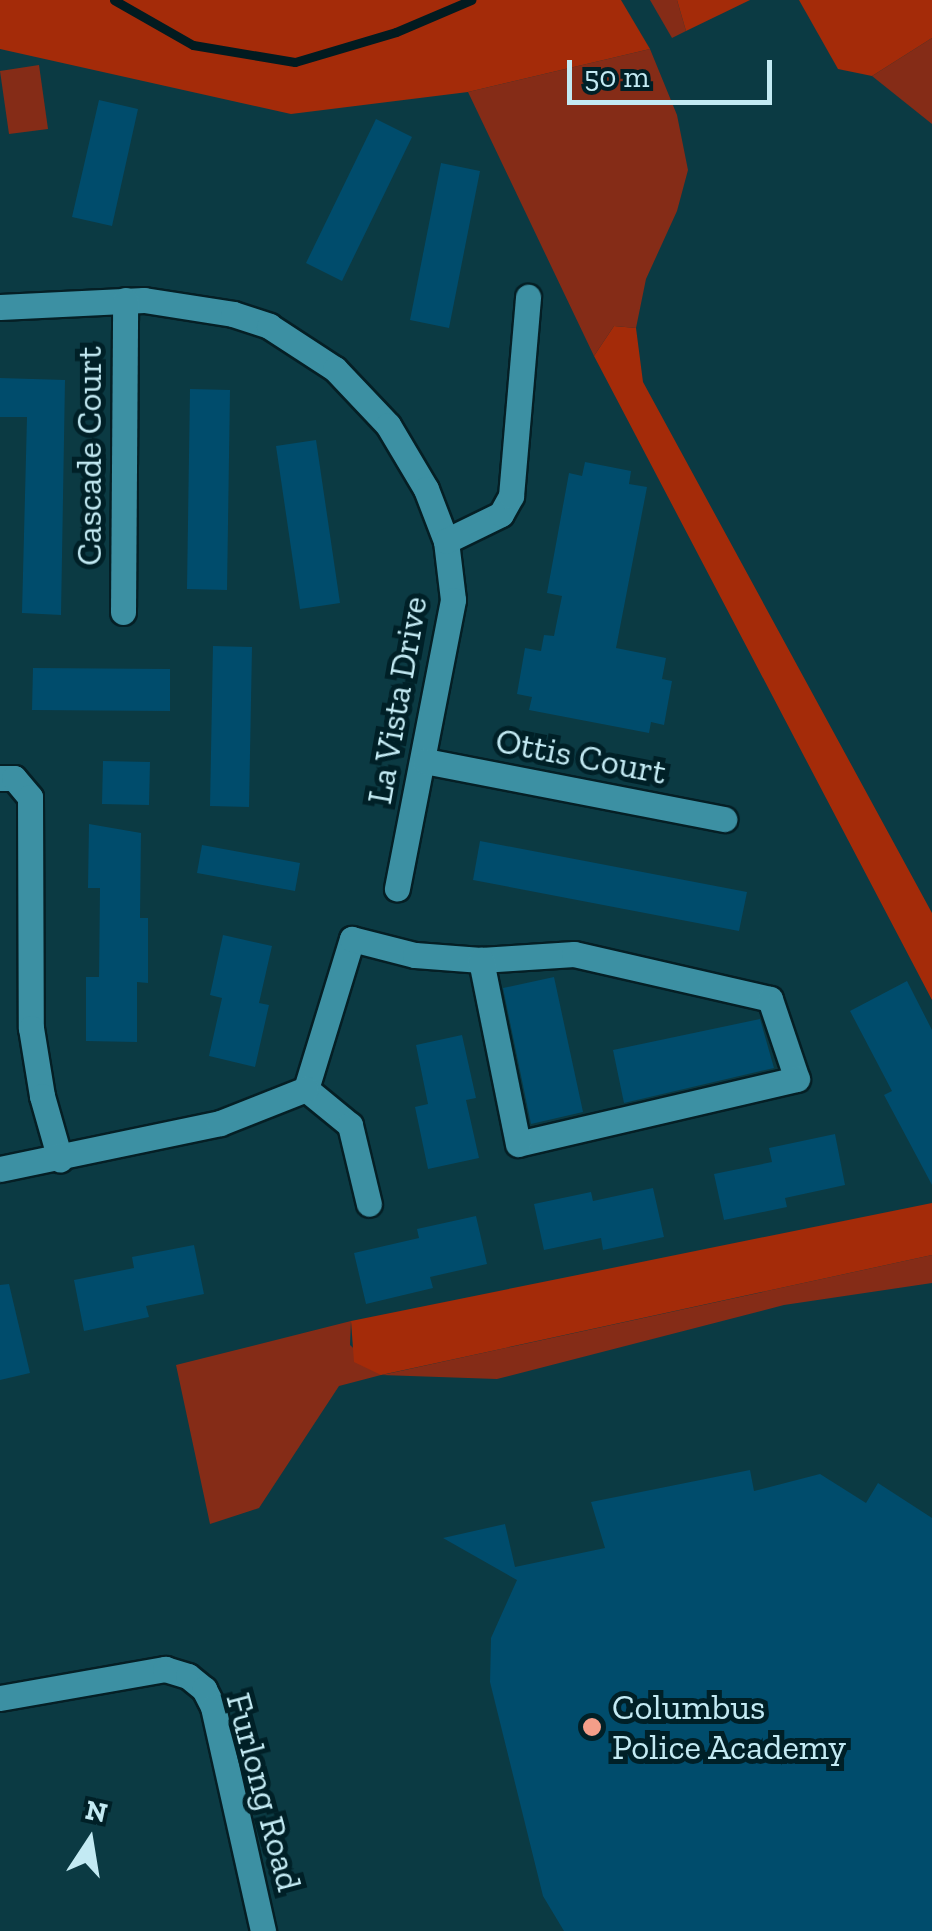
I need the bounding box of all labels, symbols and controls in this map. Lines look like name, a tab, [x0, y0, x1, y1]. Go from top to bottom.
scale bar	[572, 40, 777, 102]
text: 50 m	[584, 59, 649, 95]
street label: Cascade Court	[68, 346, 110, 566]
street label: La Vista Drive	[358, 592, 436, 808]
street label: Ottis Court	[492, 719, 670, 793]
place label: Columbus Police Academy	[612, 1686, 847, 1768]
street label: Furlong Road	[217, 1688, 311, 1896]
marker: Columbus Police Academy	[581, 1716, 603, 1738]
north arrow	[40, 1791, 140, 1891]
text: N	[83, 1793, 110, 1830]

